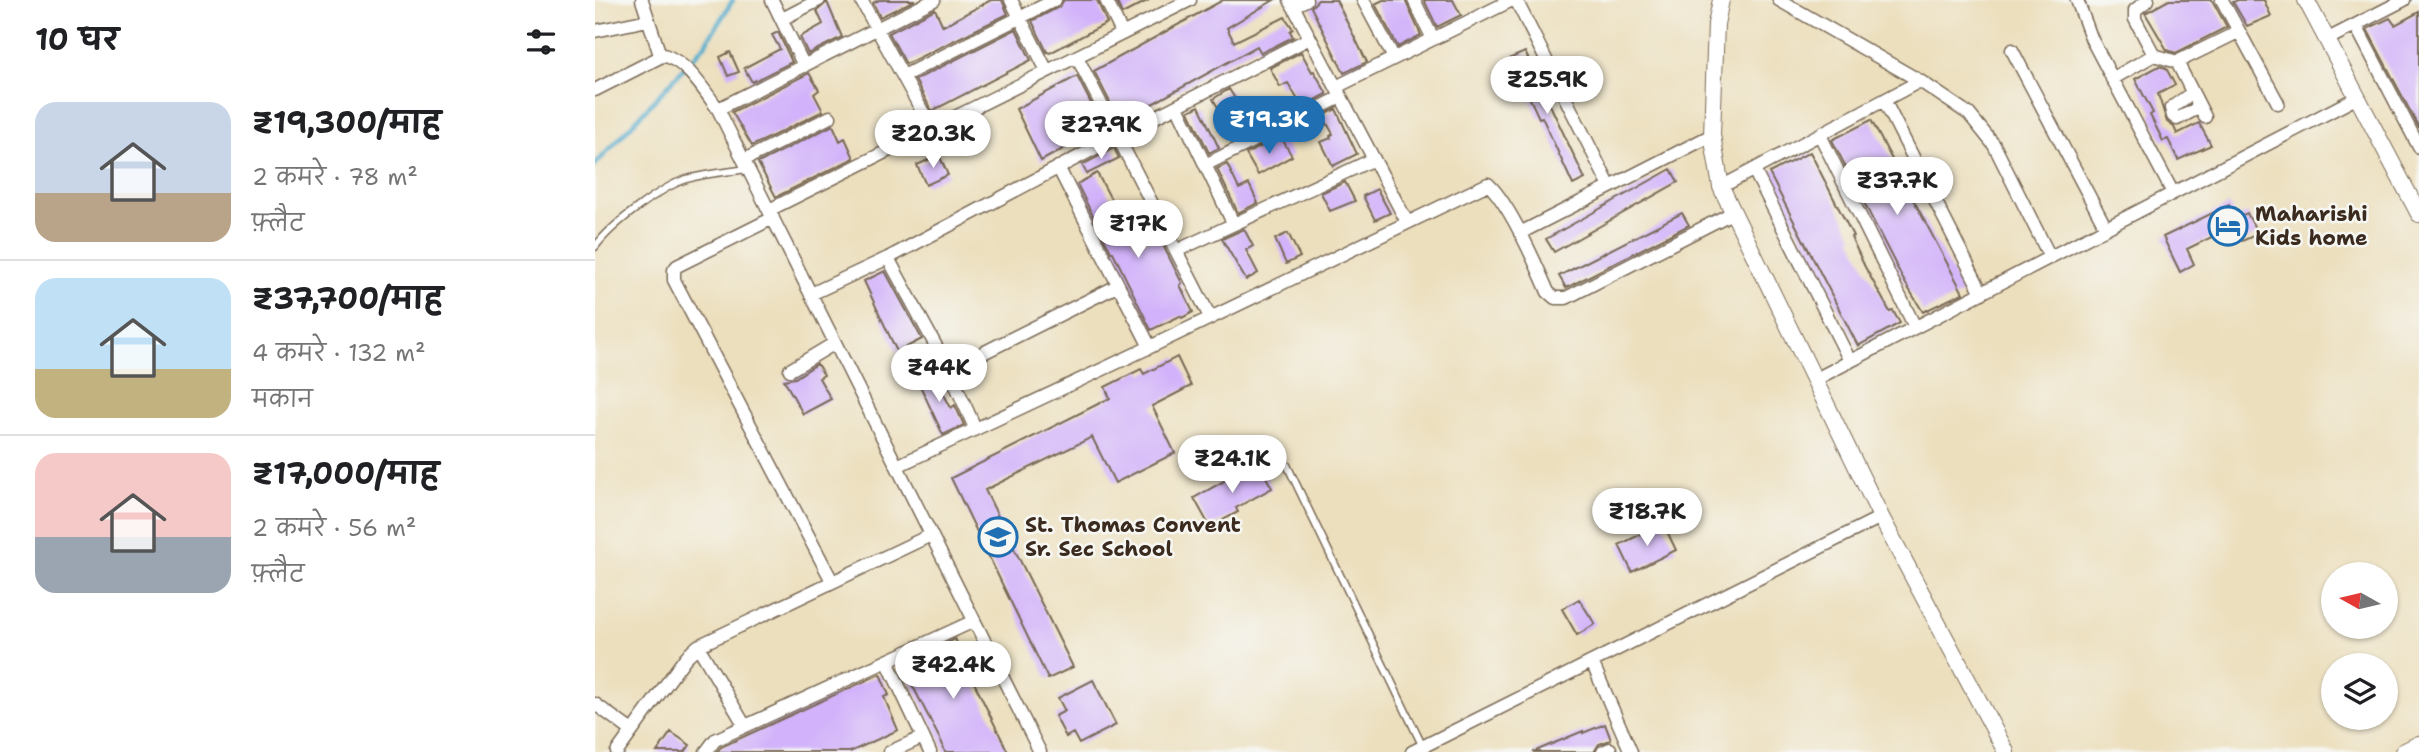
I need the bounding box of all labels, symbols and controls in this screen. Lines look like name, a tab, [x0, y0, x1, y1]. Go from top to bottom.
text: 10 घर	[35, 19, 119, 60]
icon: filters	[522, 23, 560, 61]
pin: ₹25.9K	[1490, 57, 1604, 116]
text: ₹25.9K	[1506, 64, 1588, 94]
pin: ₹19.3K	[1212, 96, 1326, 156]
text: ₹19,300/माह	[252, 102, 441, 143]
pin: ₹27.9K	[1044, 102, 1158, 161]
text: ₹19.3K	[1229, 104, 1309, 134]
text: ₹27.9K	[1061, 109, 1141, 139]
pin: ₹20.3K	[876, 110, 990, 170]
text: ₹20.3K	[891, 118, 975, 148]
icon: home	[91, 130, 175, 214]
pin: ₹37.7K	[1840, 158, 1954, 217]
text: 2 कमरे · 78 m²	[252, 162, 418, 192]
text: ₹37.7K	[1856, 165, 1938, 195]
place label: Maharishi Kids home	[2255, 200, 2368, 252]
pin: ₹17K	[1097, 201, 1179, 260]
hotel icon: Maharishi Kids home	[2207, 205, 2249, 247]
text: फ़्लैट	[252, 208, 304, 238]
text: ₹17K	[1109, 208, 1167, 238]
text: ₹37,700/माह	[252, 278, 443, 319]
icon: home	[91, 306, 175, 390]
text: 4 कमरे · 132 m²	[252, 338, 426, 368]
pin: ₹44K	[898, 344, 980, 404]
text: ₹44K	[907, 352, 971, 382]
text: मकान	[252, 384, 313, 414]
pin: ₹24.1K	[1175, 435, 1289, 495]
text: ₹24.1K	[1194, 443, 1270, 473]
text: ₹17,000/माह	[252, 453, 439, 494]
icon: home	[91, 481, 175, 565]
pin: ₹18.7K	[1590, 489, 1704, 548]
text: ₹18.7K	[1608, 496, 1686, 526]
place label: St. Thomas Convent Sr. Sec School	[1025, 511, 1241, 563]
text: 2 कमरे · 56 m²	[252, 513, 416, 543]
school or university icon: St. Thomas Convent Sr. Sec School	[977, 516, 1019, 558]
text: फ़्लैट	[252, 559, 304, 589]
north arrow	[2321, 562, 2397, 639]
map controls	[2321, 562, 2398, 730]
pin: ₹42.4K	[896, 642, 1010, 701]
text: ₹42.4K	[911, 649, 995, 679]
button: layers	[2321, 653, 2398, 730]

